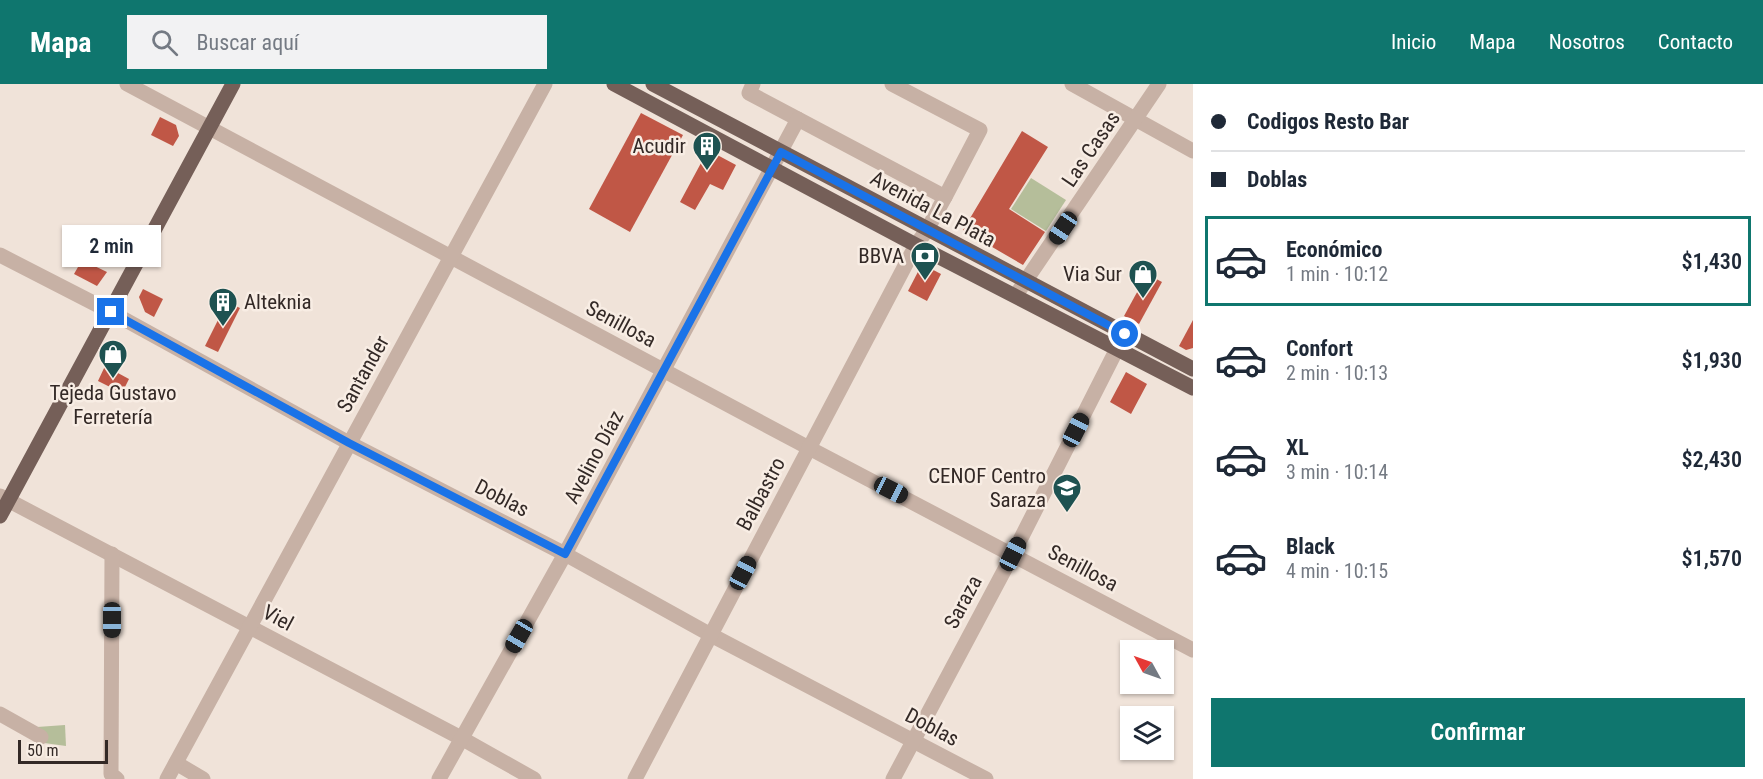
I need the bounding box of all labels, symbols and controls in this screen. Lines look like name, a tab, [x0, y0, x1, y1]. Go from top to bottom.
search box	[127, 15, 547, 69]
text: Mapa	[30, 26, 91, 59]
icon: search	[148, 26, 181, 59]
text: Buscar aquí	[196, 30, 299, 55]
text: Inicio	[1391, 30, 1436, 54]
text: Mapa	[1469, 30, 1516, 54]
text: Nosotros	[1549, 30, 1625, 54]
text: Contacto	[1658, 30, 1733, 54]
street label: Las Casas	[1057, 107, 1125, 191]
text: Codigos Resto Bar	[1247, 109, 1409, 134]
building icon: Acudir	[691, 130, 723, 172]
place label: Acudir	[632, 134, 686, 158]
street label: Avenida La Plata	[866, 166, 1000, 252]
text: Doblas	[1247, 167, 1307, 192]
car	[1045, 208, 1081, 248]
callout: 2 min	[62, 225, 160, 267]
text: 2 min	[89, 234, 134, 258]
icon: car	[1214, 234, 1268, 288]
text: Económico	[1286, 237, 1382, 262]
bank icon: BBVA	[909, 240, 941, 282]
place label: BBVA	[858, 244, 904, 268]
text: $1,430	[1682, 249, 1742, 274]
shop icon: Via Sur	[1127, 258, 1159, 300]
place label: Via Sur	[1063, 262, 1122, 286]
text: 1 min · 10:12	[1286, 262, 1388, 286]
building icon: Alteknia	[207, 286, 239, 328]
place label: Alteknia	[244, 290, 312, 314]
street label: Senillosa	[582, 296, 660, 352]
route end	[97, 298, 124, 325]
route start	[1111, 320, 1138, 347]
street label: Santander	[332, 331, 394, 417]
icon: car	[1214, 333, 1268, 387]
text: Confort	[1286, 336, 1353, 361]
shop icon: Tejeda Gustavo Ferretería	[97, 338, 129, 380]
text: $1,930	[1682, 348, 1742, 373]
text: 2 min · 10:13	[1286, 361, 1388, 385]
place label: Tejeda Gustavo Ferretería	[49, 381, 177, 429]
street label: Avelino Díaz	[560, 406, 628, 508]
car	[1060, 410, 1092, 450]
icon: car	[1214, 432, 1268, 486]
text: XL	[1286, 435, 1309, 460]
text: $2,430	[1682, 447, 1742, 472]
street label: Balbastro	[732, 453, 790, 535]
text: 3 min · 10:14	[1286, 460, 1388, 484]
place label: CENOF Centro Saraza	[928, 464, 1046, 512]
school or university icon: CENOF Centro Saraza	[1051, 472, 1083, 514]
street label: Doblas	[471, 474, 533, 522]
car	[871, 474, 911, 506]
icon: car	[1214, 531, 1268, 585]
car	[997, 534, 1029, 574]
text: Black	[1286, 534, 1335, 559]
street label: Senillosa	[1044, 540, 1122, 596]
text: $1,570	[1682, 546, 1742, 571]
car	[727, 553, 759, 593]
text: 4 min · 10:15	[1286, 559, 1388, 583]
street label: Saraza	[939, 572, 987, 632]
street label: Viel	[259, 600, 297, 636]
car	[103, 602, 121, 638]
car	[502, 616, 536, 656]
north arrow	[1120, 640, 1174, 694]
map controls	[1120, 640, 1174, 760]
button: Confirmar	[1211, 698, 1745, 767]
street label: Doblas	[901, 703, 963, 751]
button: layers	[1120, 706, 1174, 760]
scale bar	[18, 737, 108, 764]
text: 50 m	[27, 741, 59, 760]

